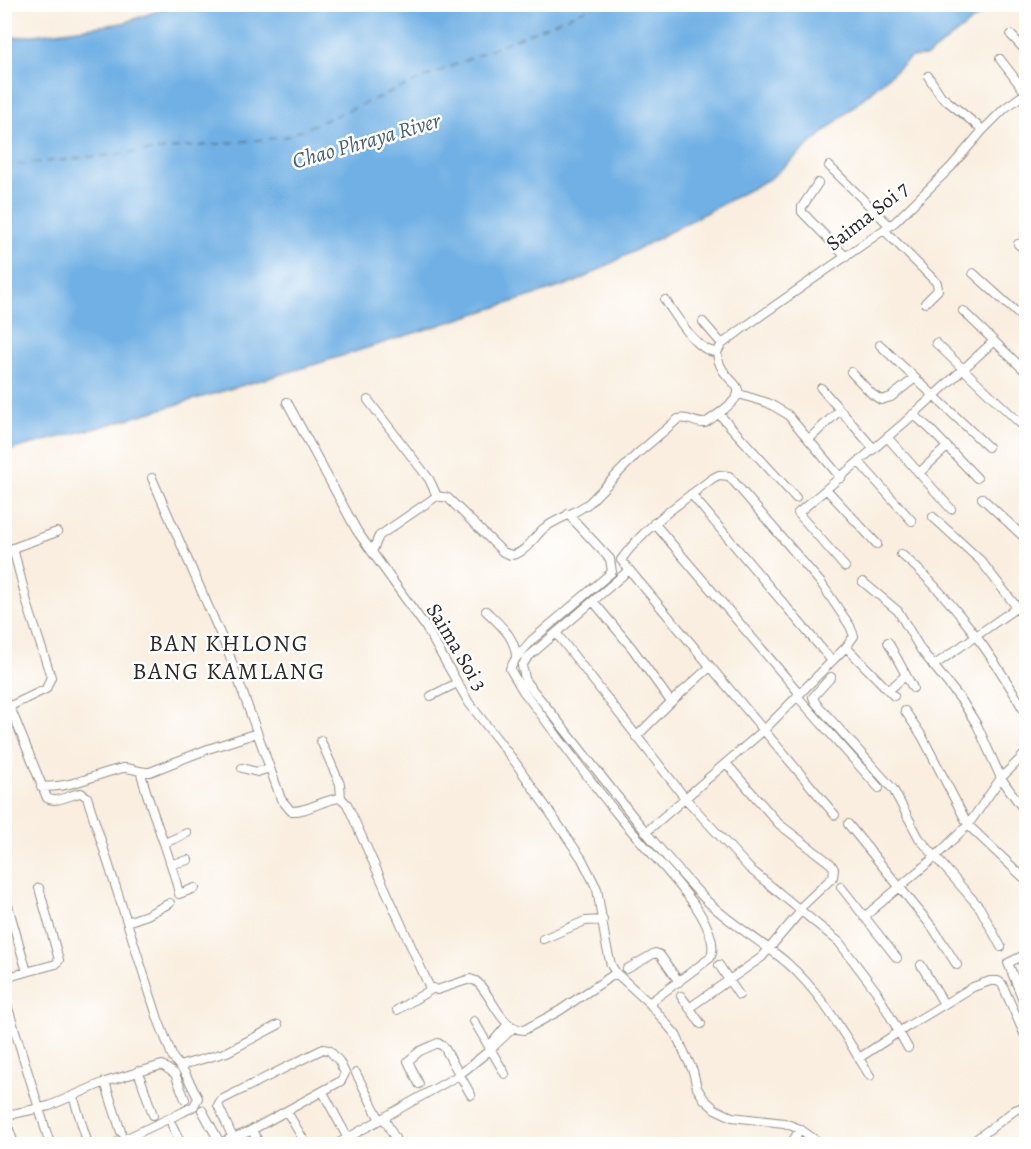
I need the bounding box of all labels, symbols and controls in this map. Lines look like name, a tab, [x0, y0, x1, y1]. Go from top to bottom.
water label: Chao Phraya River	[289, 105, 445, 176]
street label: Saima Soi 7	[820, 175, 914, 257]
street label: Saima Soi 3	[420, 598, 494, 696]
district label: BAN KHLONG BANG KAMLANG	[132, 627, 326, 687]

